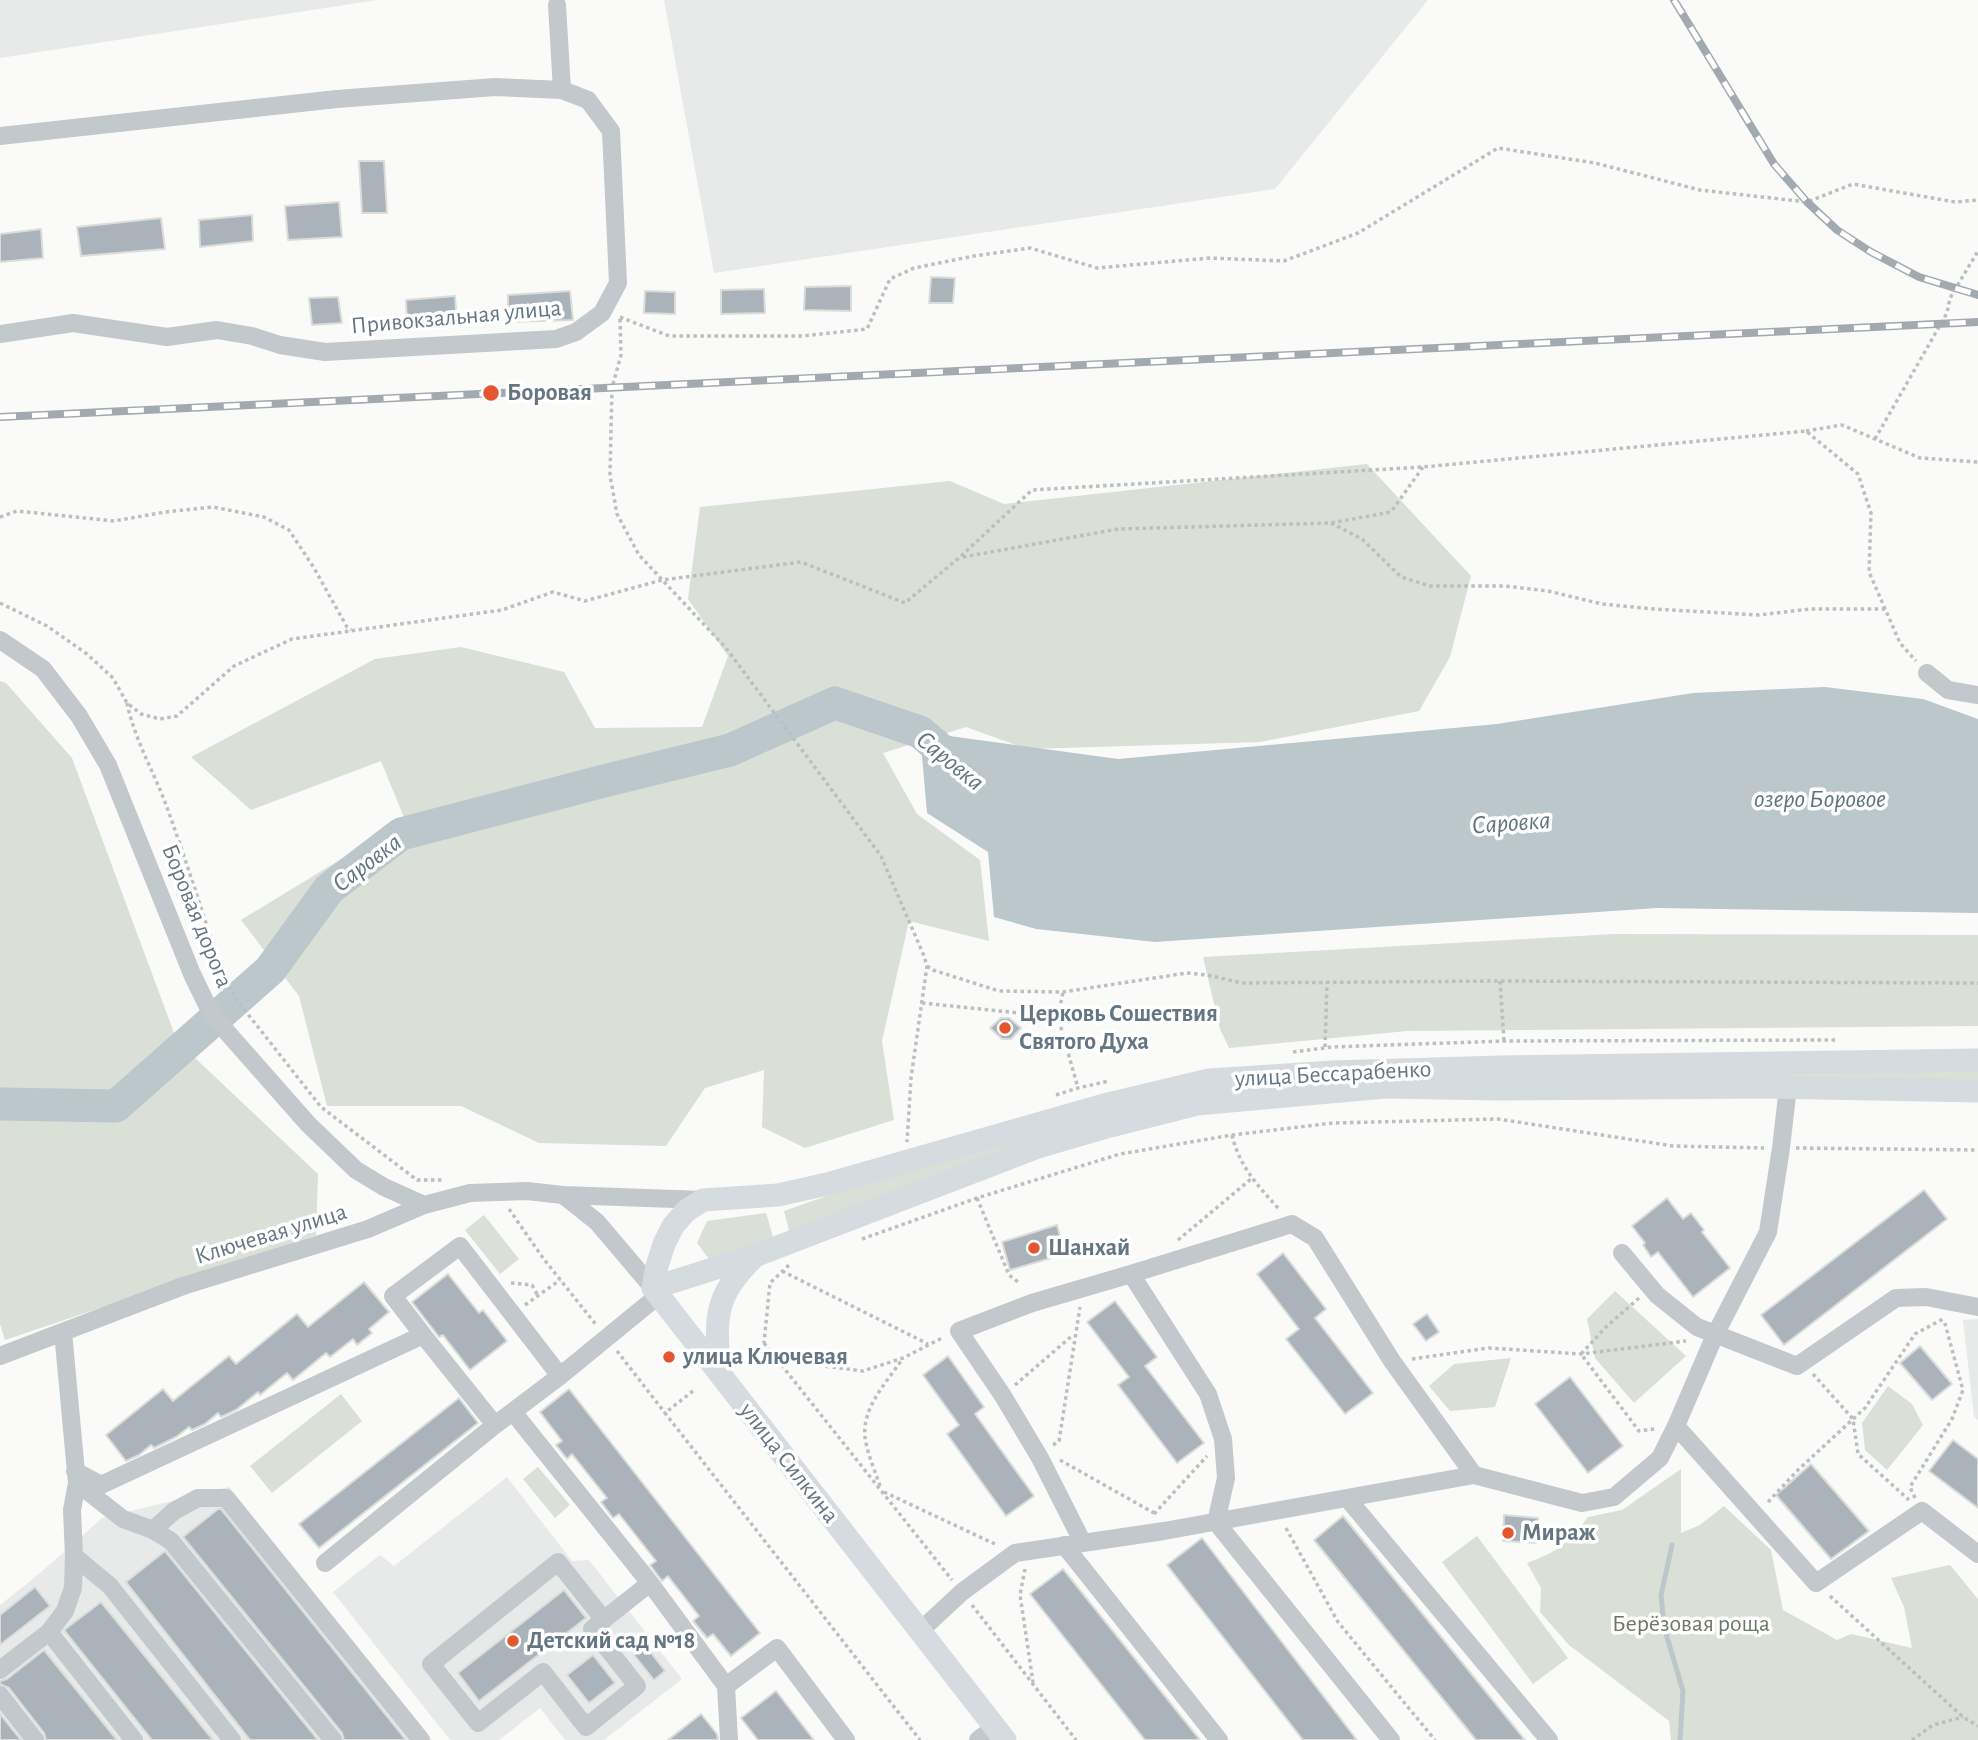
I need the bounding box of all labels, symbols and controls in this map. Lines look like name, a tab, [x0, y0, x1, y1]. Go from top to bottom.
street label: Привокзальная улица	[350, 293, 562, 341]
place label: Боровая	[507, 379, 592, 407]
marker: Боровая	[481, 383, 501, 403]
water label: Саровка	[910, 724, 990, 798]
water label: озеро Боровое	[1754, 783, 1886, 815]
water label: Саровка	[1471, 805, 1551, 841]
water label: Саровка	[326, 827, 408, 899]
street label: Боровая дорога	[155, 840, 239, 992]
place label: Церковь Сошествия Святого Духа	[1019, 1000, 1218, 1056]
marker: Церковь Сошествия Святого Духа	[997, 1020, 1013, 1036]
street label: улица Бессарабенко	[1234, 1054, 1432, 1094]
street label: Ключевая улица	[192, 1197, 350, 1271]
place label: Шанхай	[1048, 1234, 1130, 1262]
marker: Шанхай	[1026, 1240, 1042, 1256]
place label: улица Ключевая	[683, 1343, 848, 1371]
marker: улица Ключевая	[661, 1349, 677, 1365]
street label: улица Силкина	[733, 1397, 845, 1529]
place label: Мираж	[1522, 1519, 1596, 1547]
marker: Мираж	[1500, 1525, 1516, 1541]
park label: Берёзовая роща	[1612, 1610, 1770, 1638]
place label: Детский сад №18	[527, 1627, 695, 1655]
marker: Детский сад №18	[505, 1633, 521, 1649]

